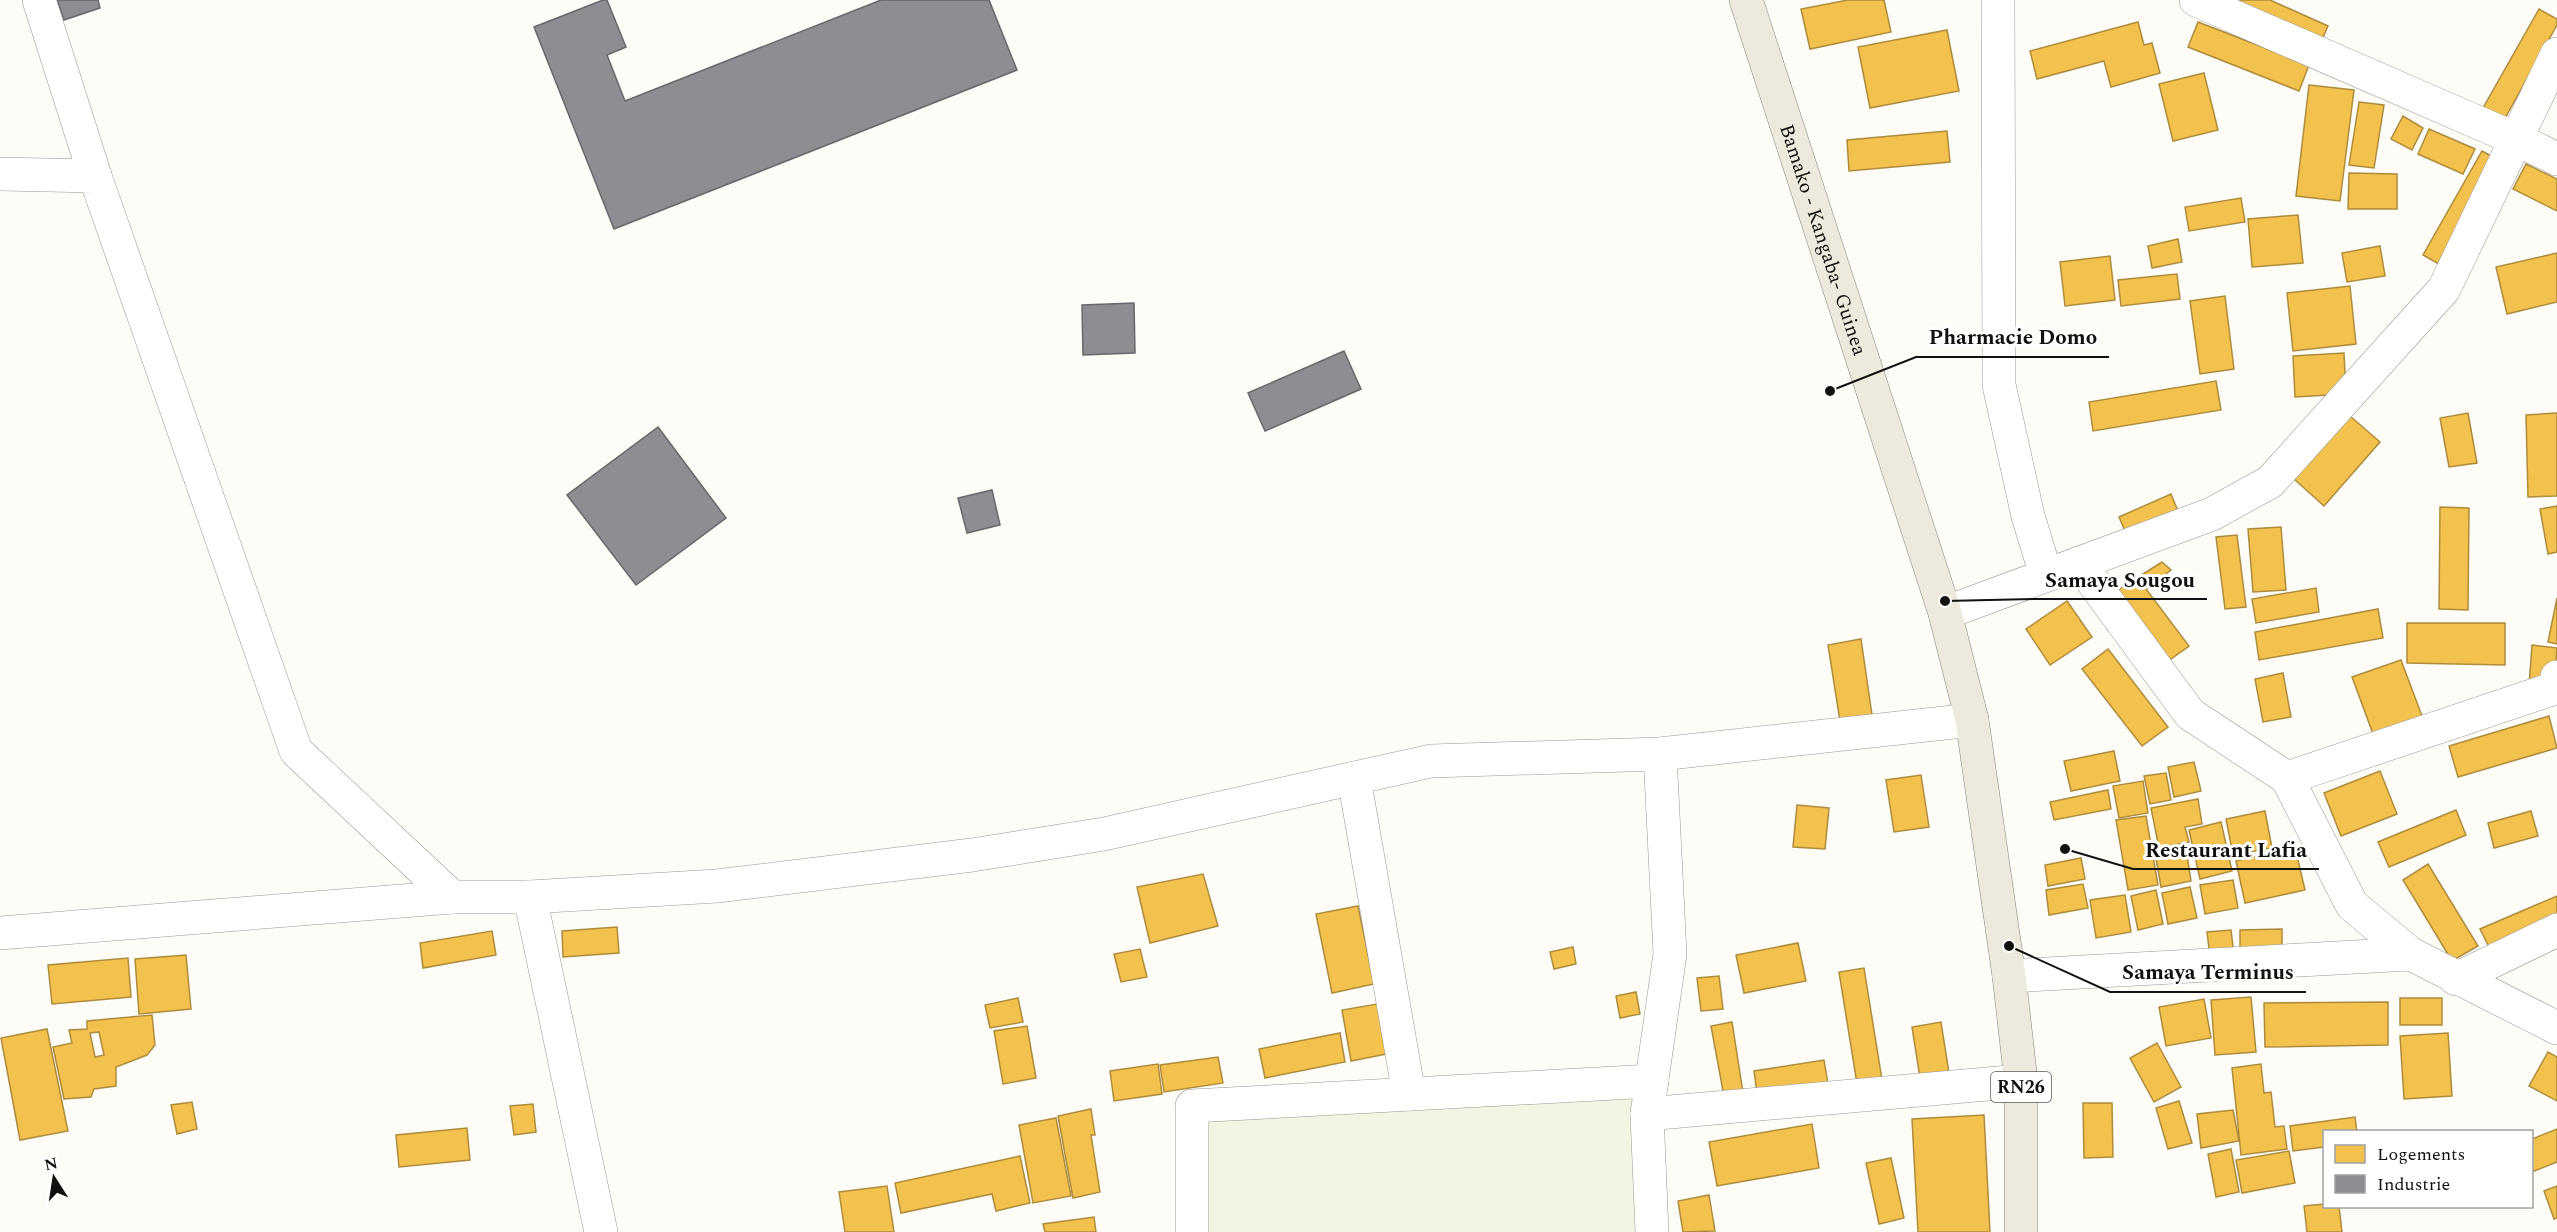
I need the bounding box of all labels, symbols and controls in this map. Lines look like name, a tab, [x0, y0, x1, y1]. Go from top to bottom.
street label: Bamako - Kangaba- Guinea	[1771, 120, 1875, 360]
callout: Pharmacie Domo	[1916, 318, 2109, 357]
text: Pharmacie Domo	[1929, 322, 2097, 354]
callout: Samaya Sougou	[2033, 560, 2207, 599]
text: Samaya Sougou	[2045, 565, 2196, 597]
callout: Restaurant Lafia	[2133, 830, 2319, 869]
text: Restaurant Lafia	[2145, 835, 2307, 867]
callout: Samaya Terminus	[2110, 953, 2306, 992]
text: Samaya Terminus	[2122, 957, 2294, 989]
road number: RN26	[1991, 1072, 2051, 1102]
legend	[2323, 1130, 2533, 1208]
text: Logements	[2377, 1141, 2465, 1168]
north arrow	[24, 1148, 84, 1208]
text: N	[42, 1151, 60, 1177]
text: Industrie	[2377, 1171, 2450, 1198]

